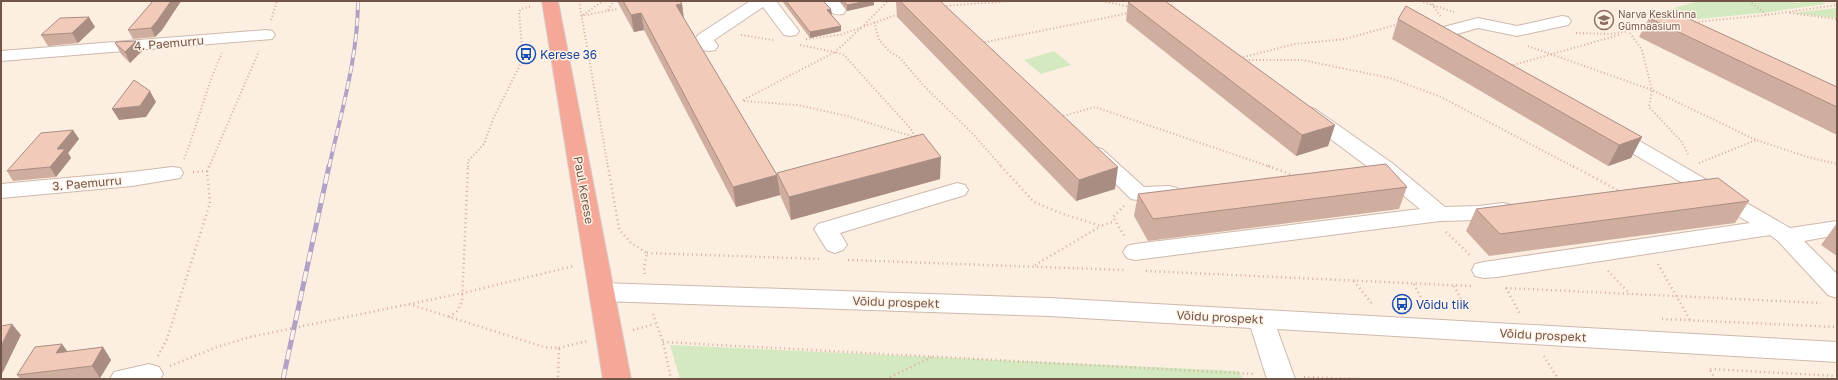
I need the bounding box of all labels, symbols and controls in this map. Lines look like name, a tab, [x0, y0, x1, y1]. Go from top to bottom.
place label: Narva Kesklinna Gümnaasium	[1618, 8, 1696, 32]
school or university icon: Narva Kesklinna Gümnaasium	[1593, 9, 1615, 31]
street label: 4. Paemurru	[134, 32, 204, 54]
bus stop icon: Kerese 36	[515, 43, 537, 65]
place label: Kerese 36	[540, 47, 597, 62]
street label: Paul Kerese	[571, 155, 597, 225]
street label: 3. Paemurru	[52, 172, 122, 194]
street label: Võidu prospekt	[852, 293, 940, 311]
bus stop icon: Võidu tiik	[1391, 293, 1413, 315]
place label: Võidu tiik	[1416, 297, 1470, 312]
street label: Võidu prospekt	[1176, 307, 1264, 327]
street label: Võidu prospekt	[1499, 325, 1587, 345]

